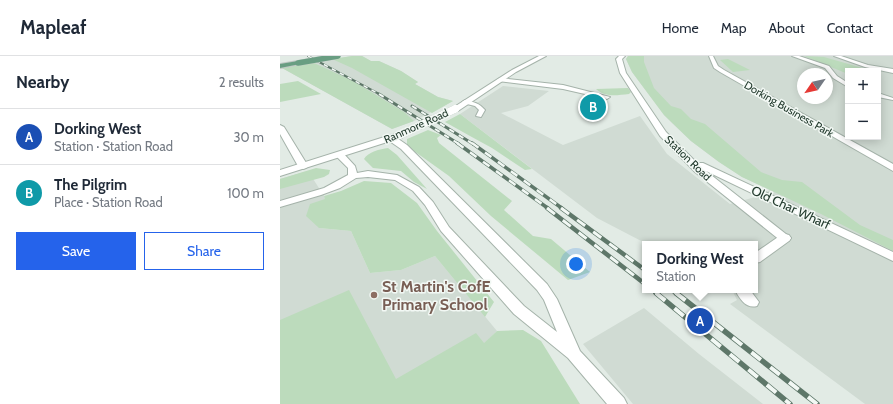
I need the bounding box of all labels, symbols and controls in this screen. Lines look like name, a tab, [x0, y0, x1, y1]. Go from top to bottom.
text: Mapleaf	[20, 16, 87, 39]
text: Home	[662, 19, 699, 37]
text: Map	[721, 19, 746, 37]
text: About	[768, 19, 805, 37]
text: Contact	[827, 19, 873, 37]
north arrow	[797, 68, 833, 104]
map controls	[845, 68, 881, 140]
button: +	[845, 68, 881, 104]
text: Nearby	[16, 72, 69, 92]
text: 2 results	[219, 74, 264, 90]
street label: Dorking Business Park	[742, 78, 836, 140]
pin: B	[580, 92, 606, 122]
button: −	[845, 104, 881, 140]
street label: Ranmore Road	[382, 106, 450, 146]
text: Dorking West	[54, 120, 141, 138]
text: A	[25, 129, 33, 145]
text: 30 m	[234, 129, 264, 145]
street label: Station Road	[662, 132, 714, 184]
text: Station · Station Road	[54, 138, 173, 154]
text: The Pilgrim	[54, 176, 127, 194]
street label: Old Char Wharf	[749, 182, 834, 233]
text: B	[25, 185, 33, 201]
text: 100 m	[227, 185, 264, 201]
text: Place · Station Road	[54, 194, 163, 210]
button: Save	[16, 232, 136, 270]
button: Share	[144, 232, 264, 270]
popup	[642, 241, 758, 293]
text: Dorking West	[656, 250, 744, 268]
your location	[566, 254, 586, 274]
text: Station	[656, 268, 696, 284]
place label: St Martin's CofE Primary School	[382, 277, 491, 314]
marker: St Martin's CofE Primary School	[369, 290, 379, 300]
pin: A	[687, 306, 713, 336]

